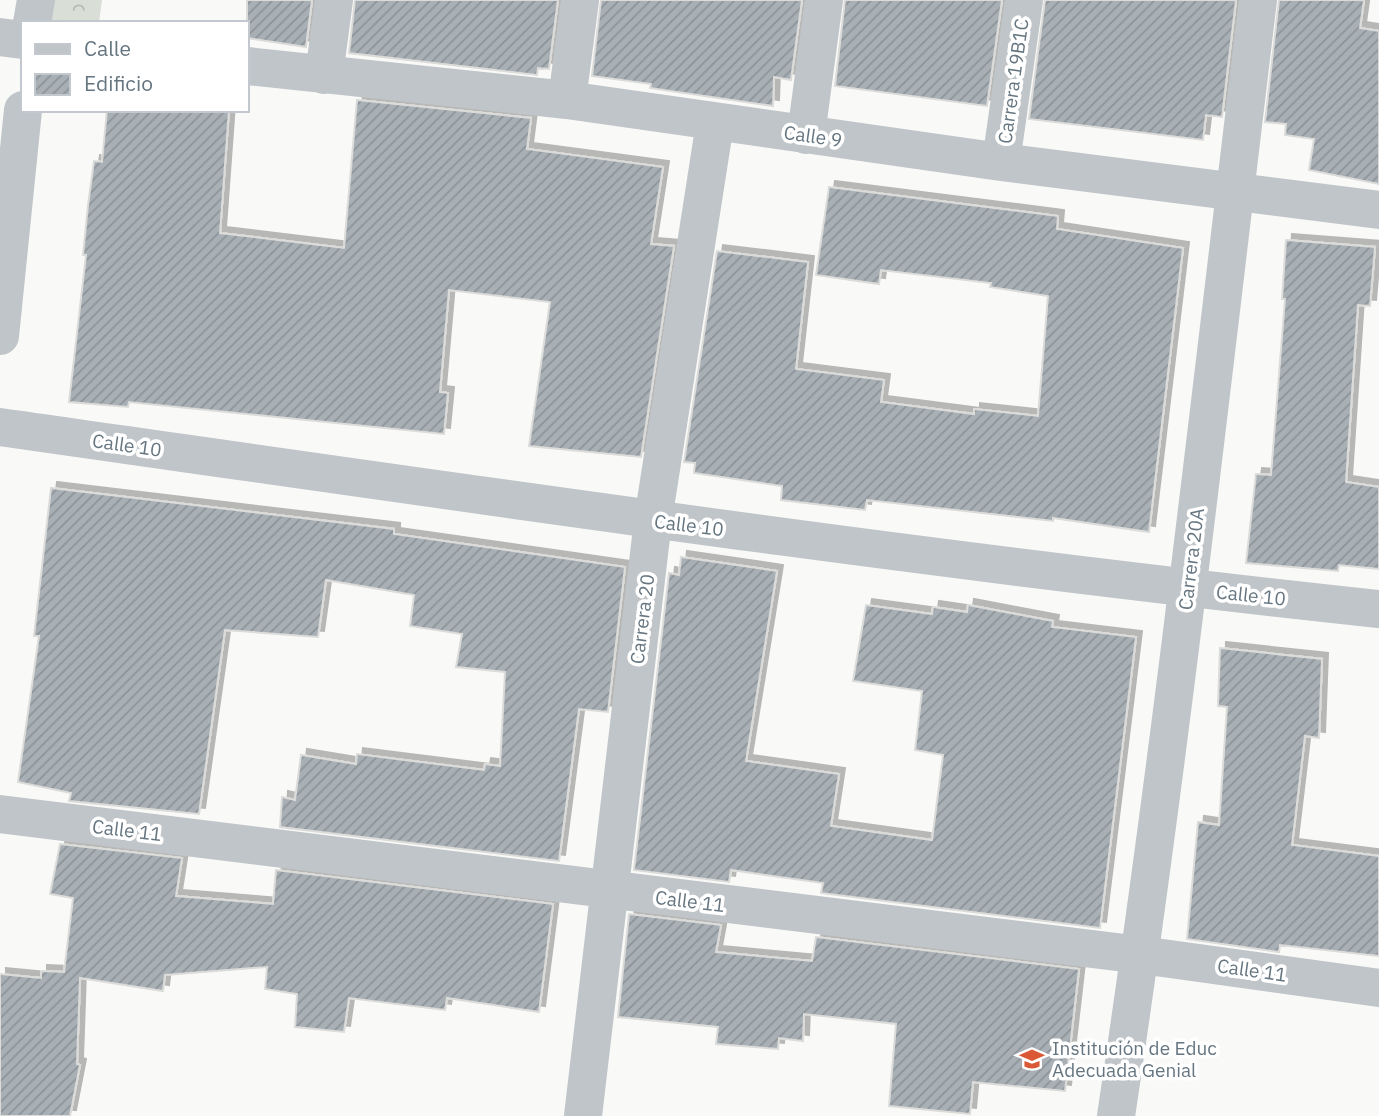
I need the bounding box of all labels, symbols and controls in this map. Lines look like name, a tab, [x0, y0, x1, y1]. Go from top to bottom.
street label: Carrera 19B1C	[992, 17, 1034, 145]
legend	[21, 21, 248, 112]
text: Calle	[84, 34, 131, 62]
text: Edificio	[84, 69, 153, 97]
street label: Calle 9	[782, 120, 844, 152]
street label: Calle 10	[91, 428, 163, 462]
street label: Carrera 20A	[1173, 507, 1209, 611]
street label: Calle 10	[653, 509, 725, 541]
street label: Carrera 20	[625, 573, 659, 665]
street label: Calle 10	[1215, 579, 1287, 611]
street label: Calle 11	[91, 814, 163, 846]
street label: Calle 11	[654, 885, 726, 917]
street label: Calle 11	[1216, 953, 1288, 987]
place label: Institución de Educ Adecuada Genial	[1052, 1036, 1217, 1082]
school or university icon: Institución de Educ Adecuada Genial	[1018, 1045, 1046, 1073]

